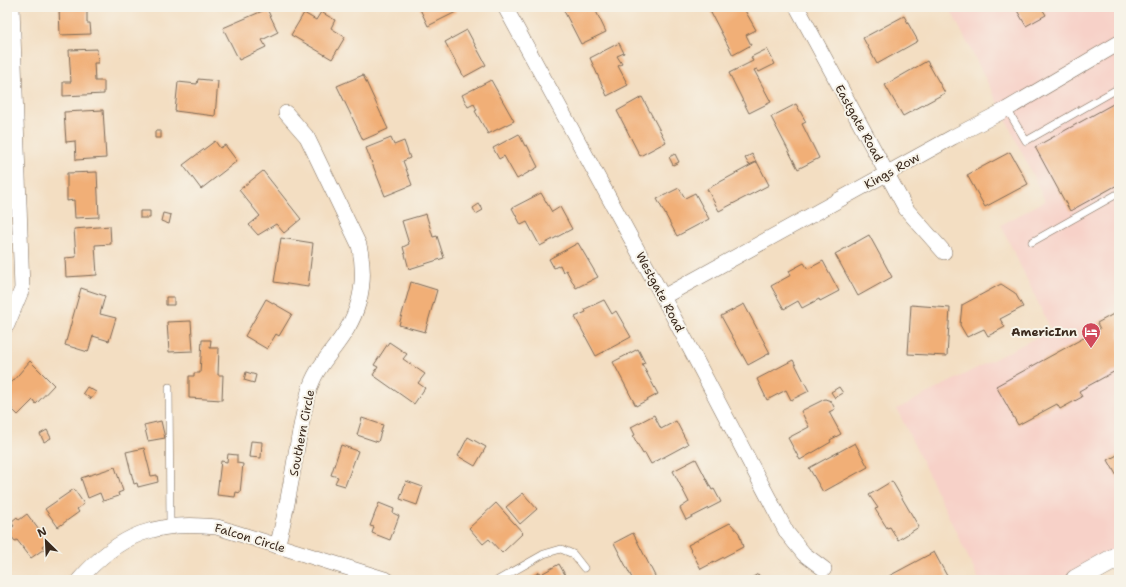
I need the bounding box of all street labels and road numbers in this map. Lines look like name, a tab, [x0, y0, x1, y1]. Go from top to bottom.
street label: Eastgate Road	[831, 82, 887, 165]
street label: Kings Row	[862, 149, 923, 193]
street label: Westgate Road	[632, 249, 688, 335]
street label: Southern Circle	[286, 388, 318, 478]
street label: Falcon Circle	[213, 520, 288, 556]

